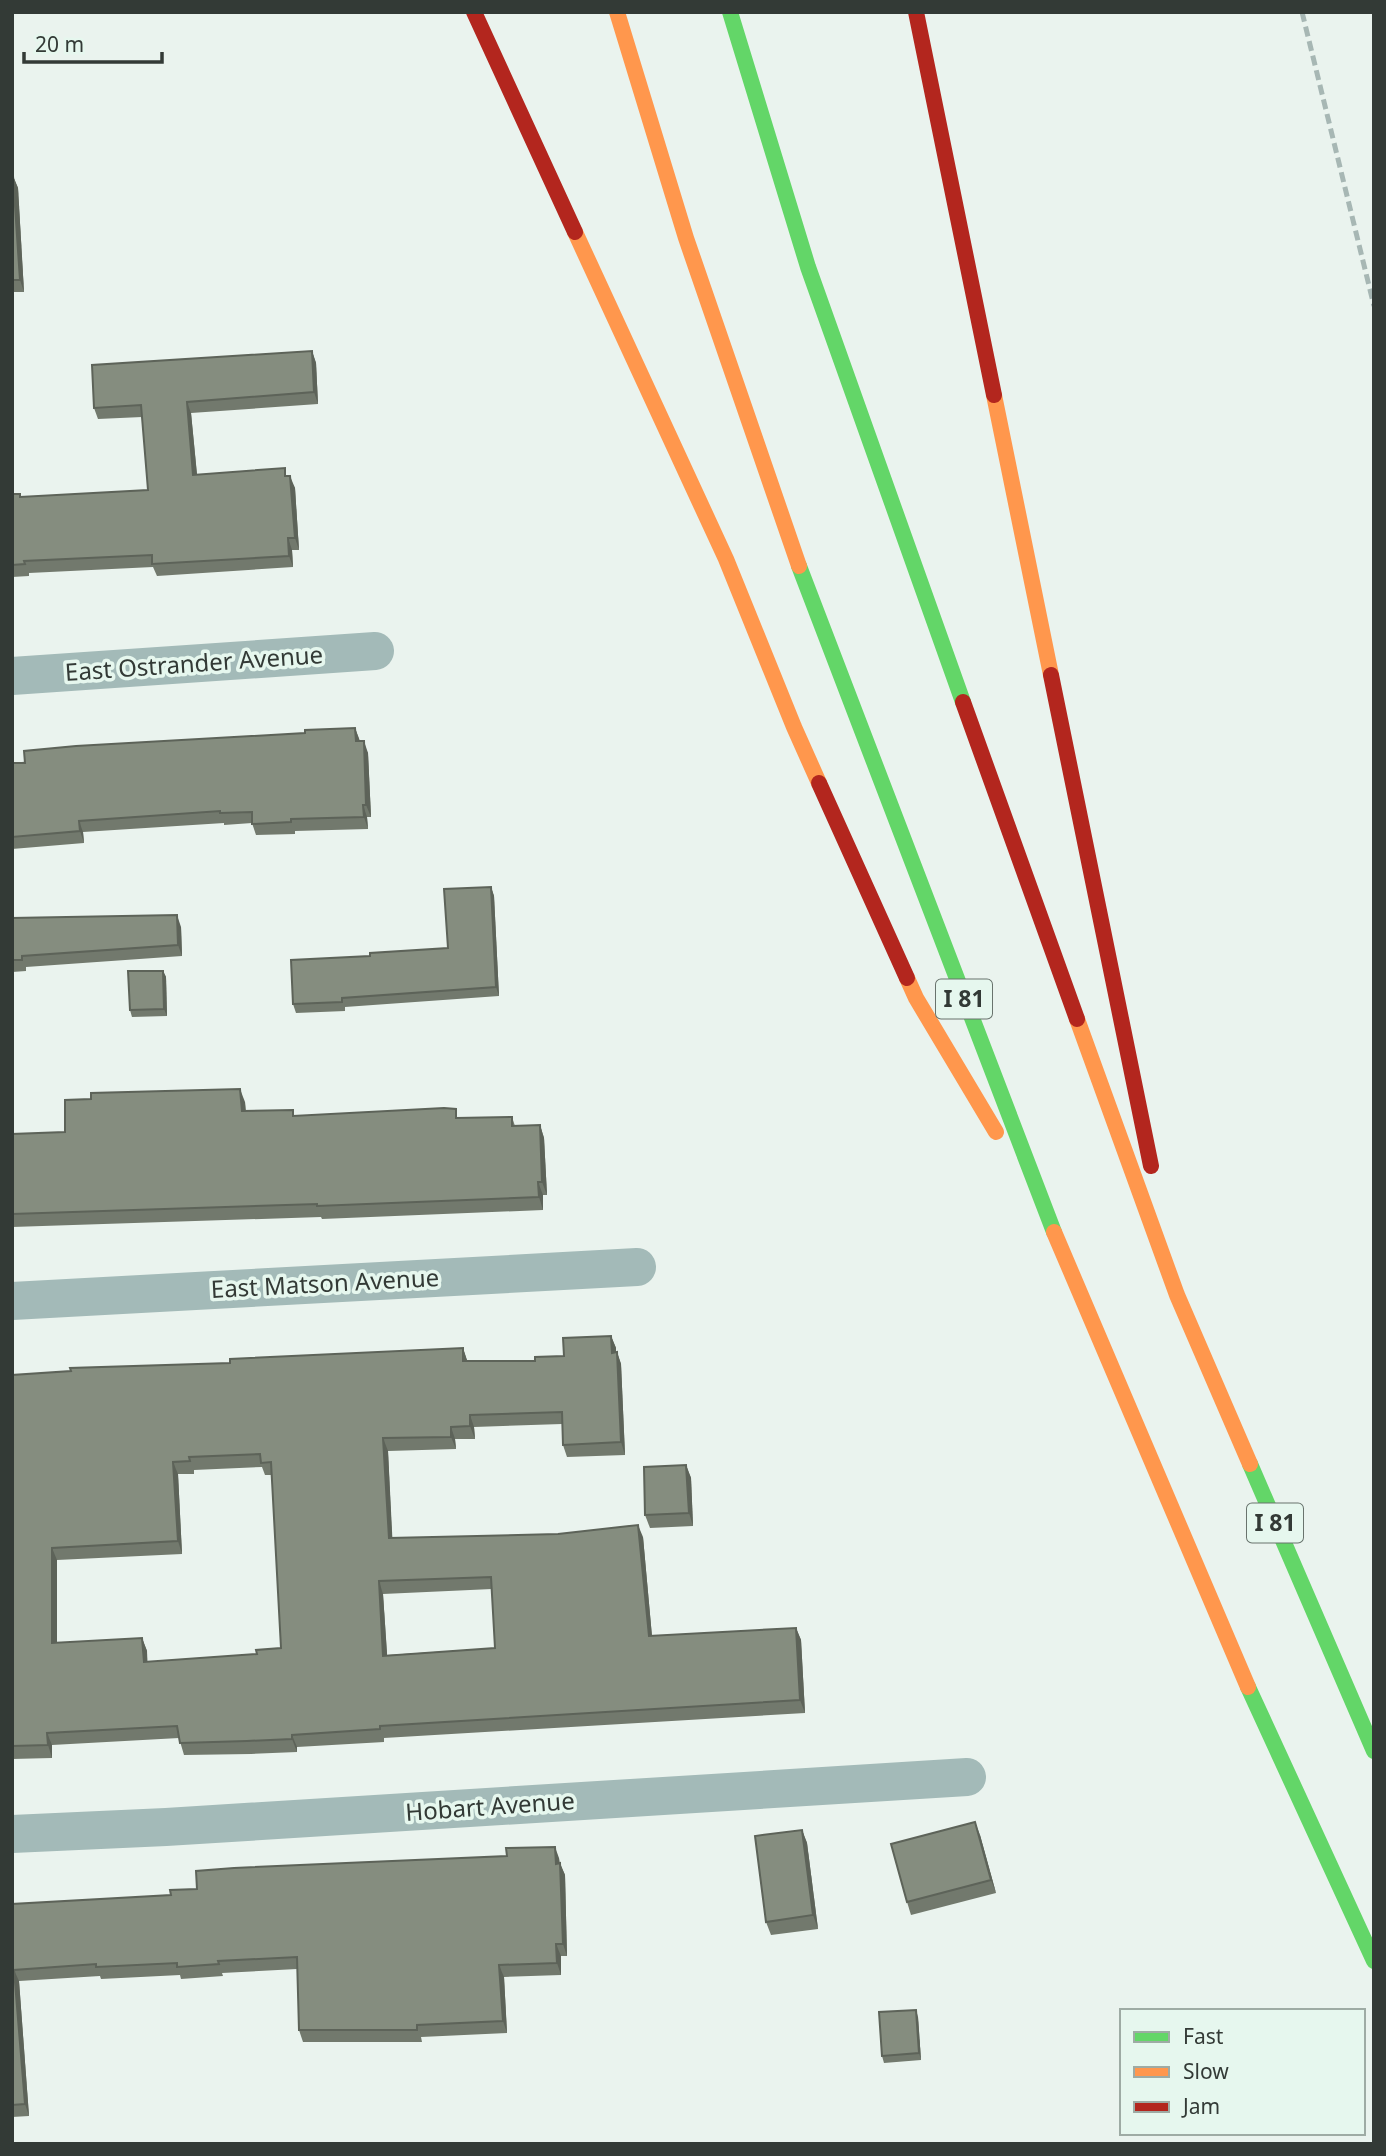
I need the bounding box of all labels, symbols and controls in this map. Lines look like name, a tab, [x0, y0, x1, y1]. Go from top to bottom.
scale bar	[24, 21, 163, 65]
text: 20 m	[35, 30, 84, 58]
street label: East Ostrander Avenue	[64, 637, 324, 688]
road number: I 81	[936, 980, 992, 1018]
street label: East Matson Avenue	[210, 1260, 440, 1305]
road number: I 81	[1247, 1504, 1303, 1542]
street label: Hobart Avenue	[404, 1783, 576, 1828]
legend	[1120, 2009, 1365, 2135]
text: Fast	[1183, 2022, 1224, 2050]
text: Slow	[1183, 2057, 1229, 2085]
text: Jam	[1181, 2092, 1220, 2120]

